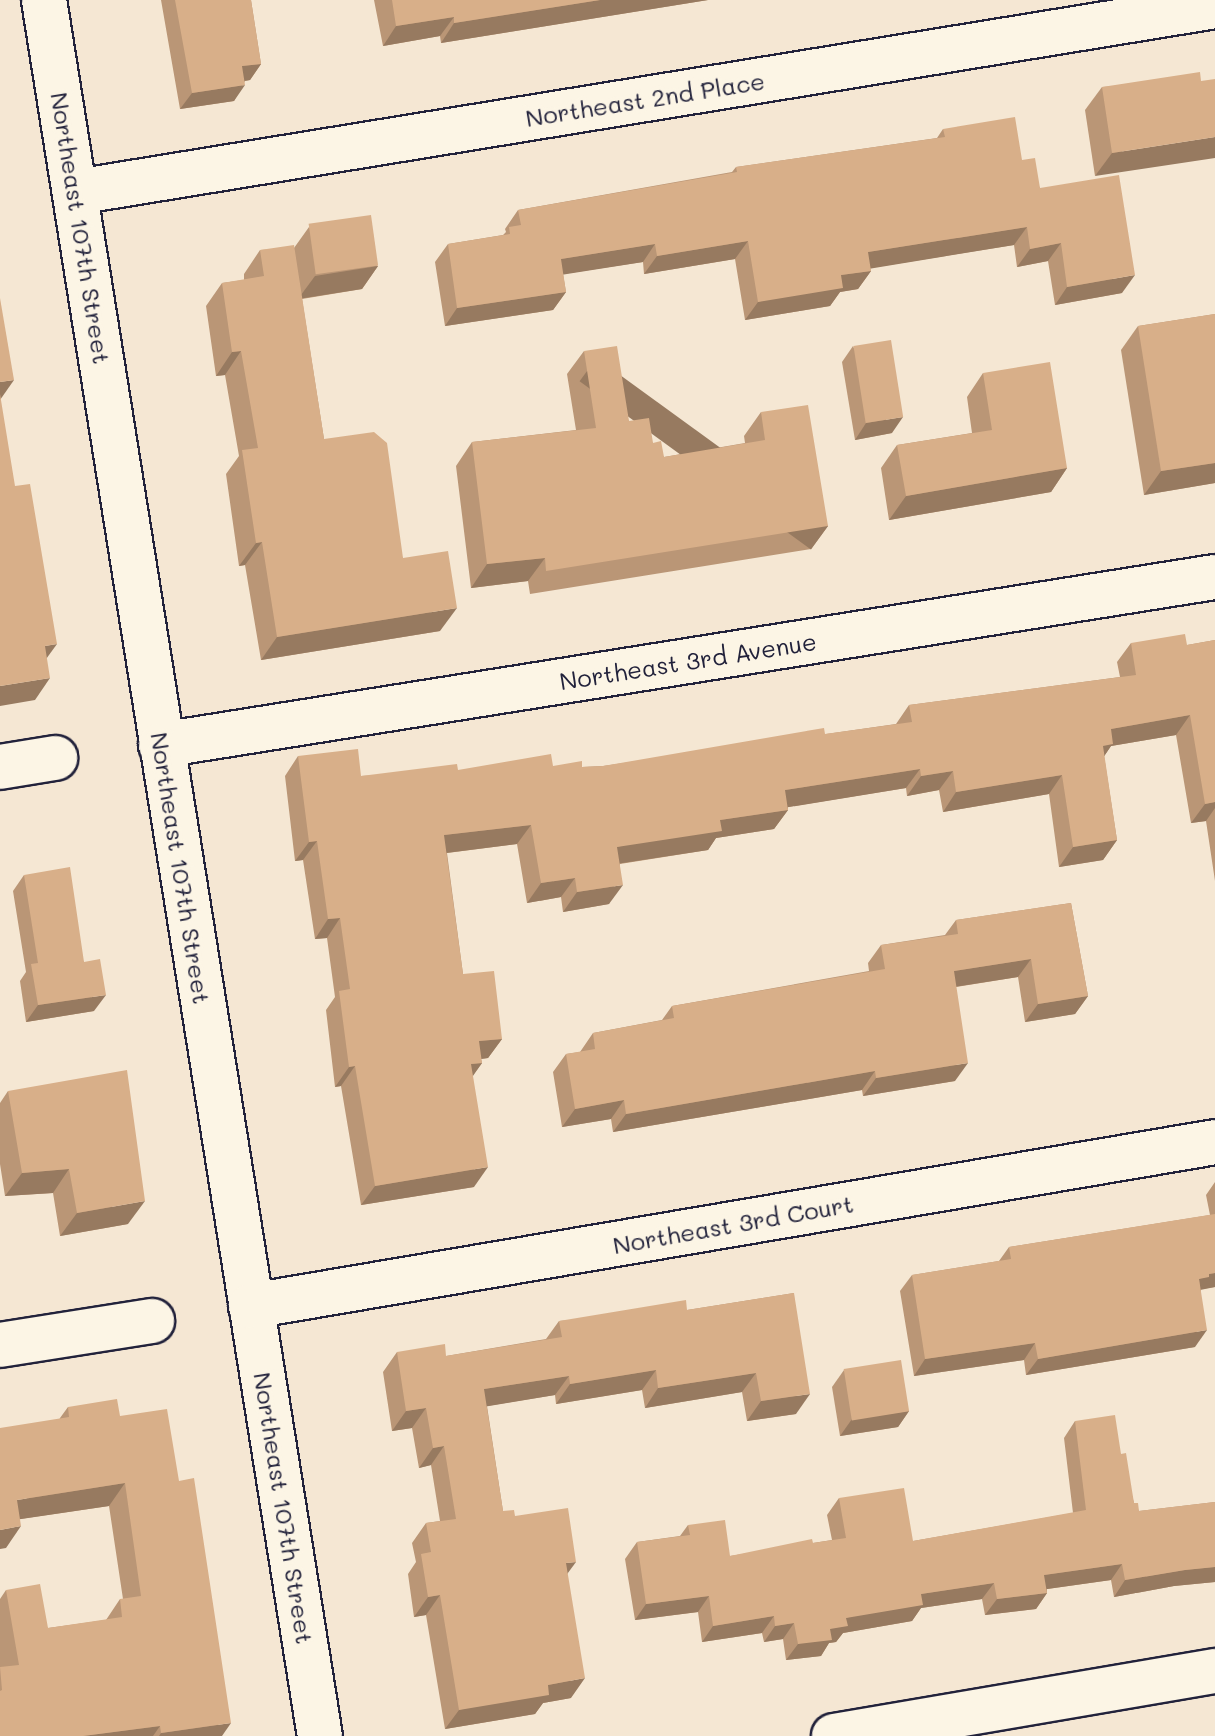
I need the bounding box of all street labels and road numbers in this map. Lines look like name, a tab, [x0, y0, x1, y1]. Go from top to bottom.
street label: Northeast 2nd Place	[523, 66, 767, 132]
street label: Northeast 107th Street	[45, 90, 117, 366]
street label: Northeast 3rd Avenue	[557, 626, 819, 696]
street label: Northeast 107th Street	[145, 730, 217, 1006]
street label: Northeast 3rd Court	[610, 1189, 856, 1259]
street label: Northeast 107th Street	[248, 1370, 320, 1646]

